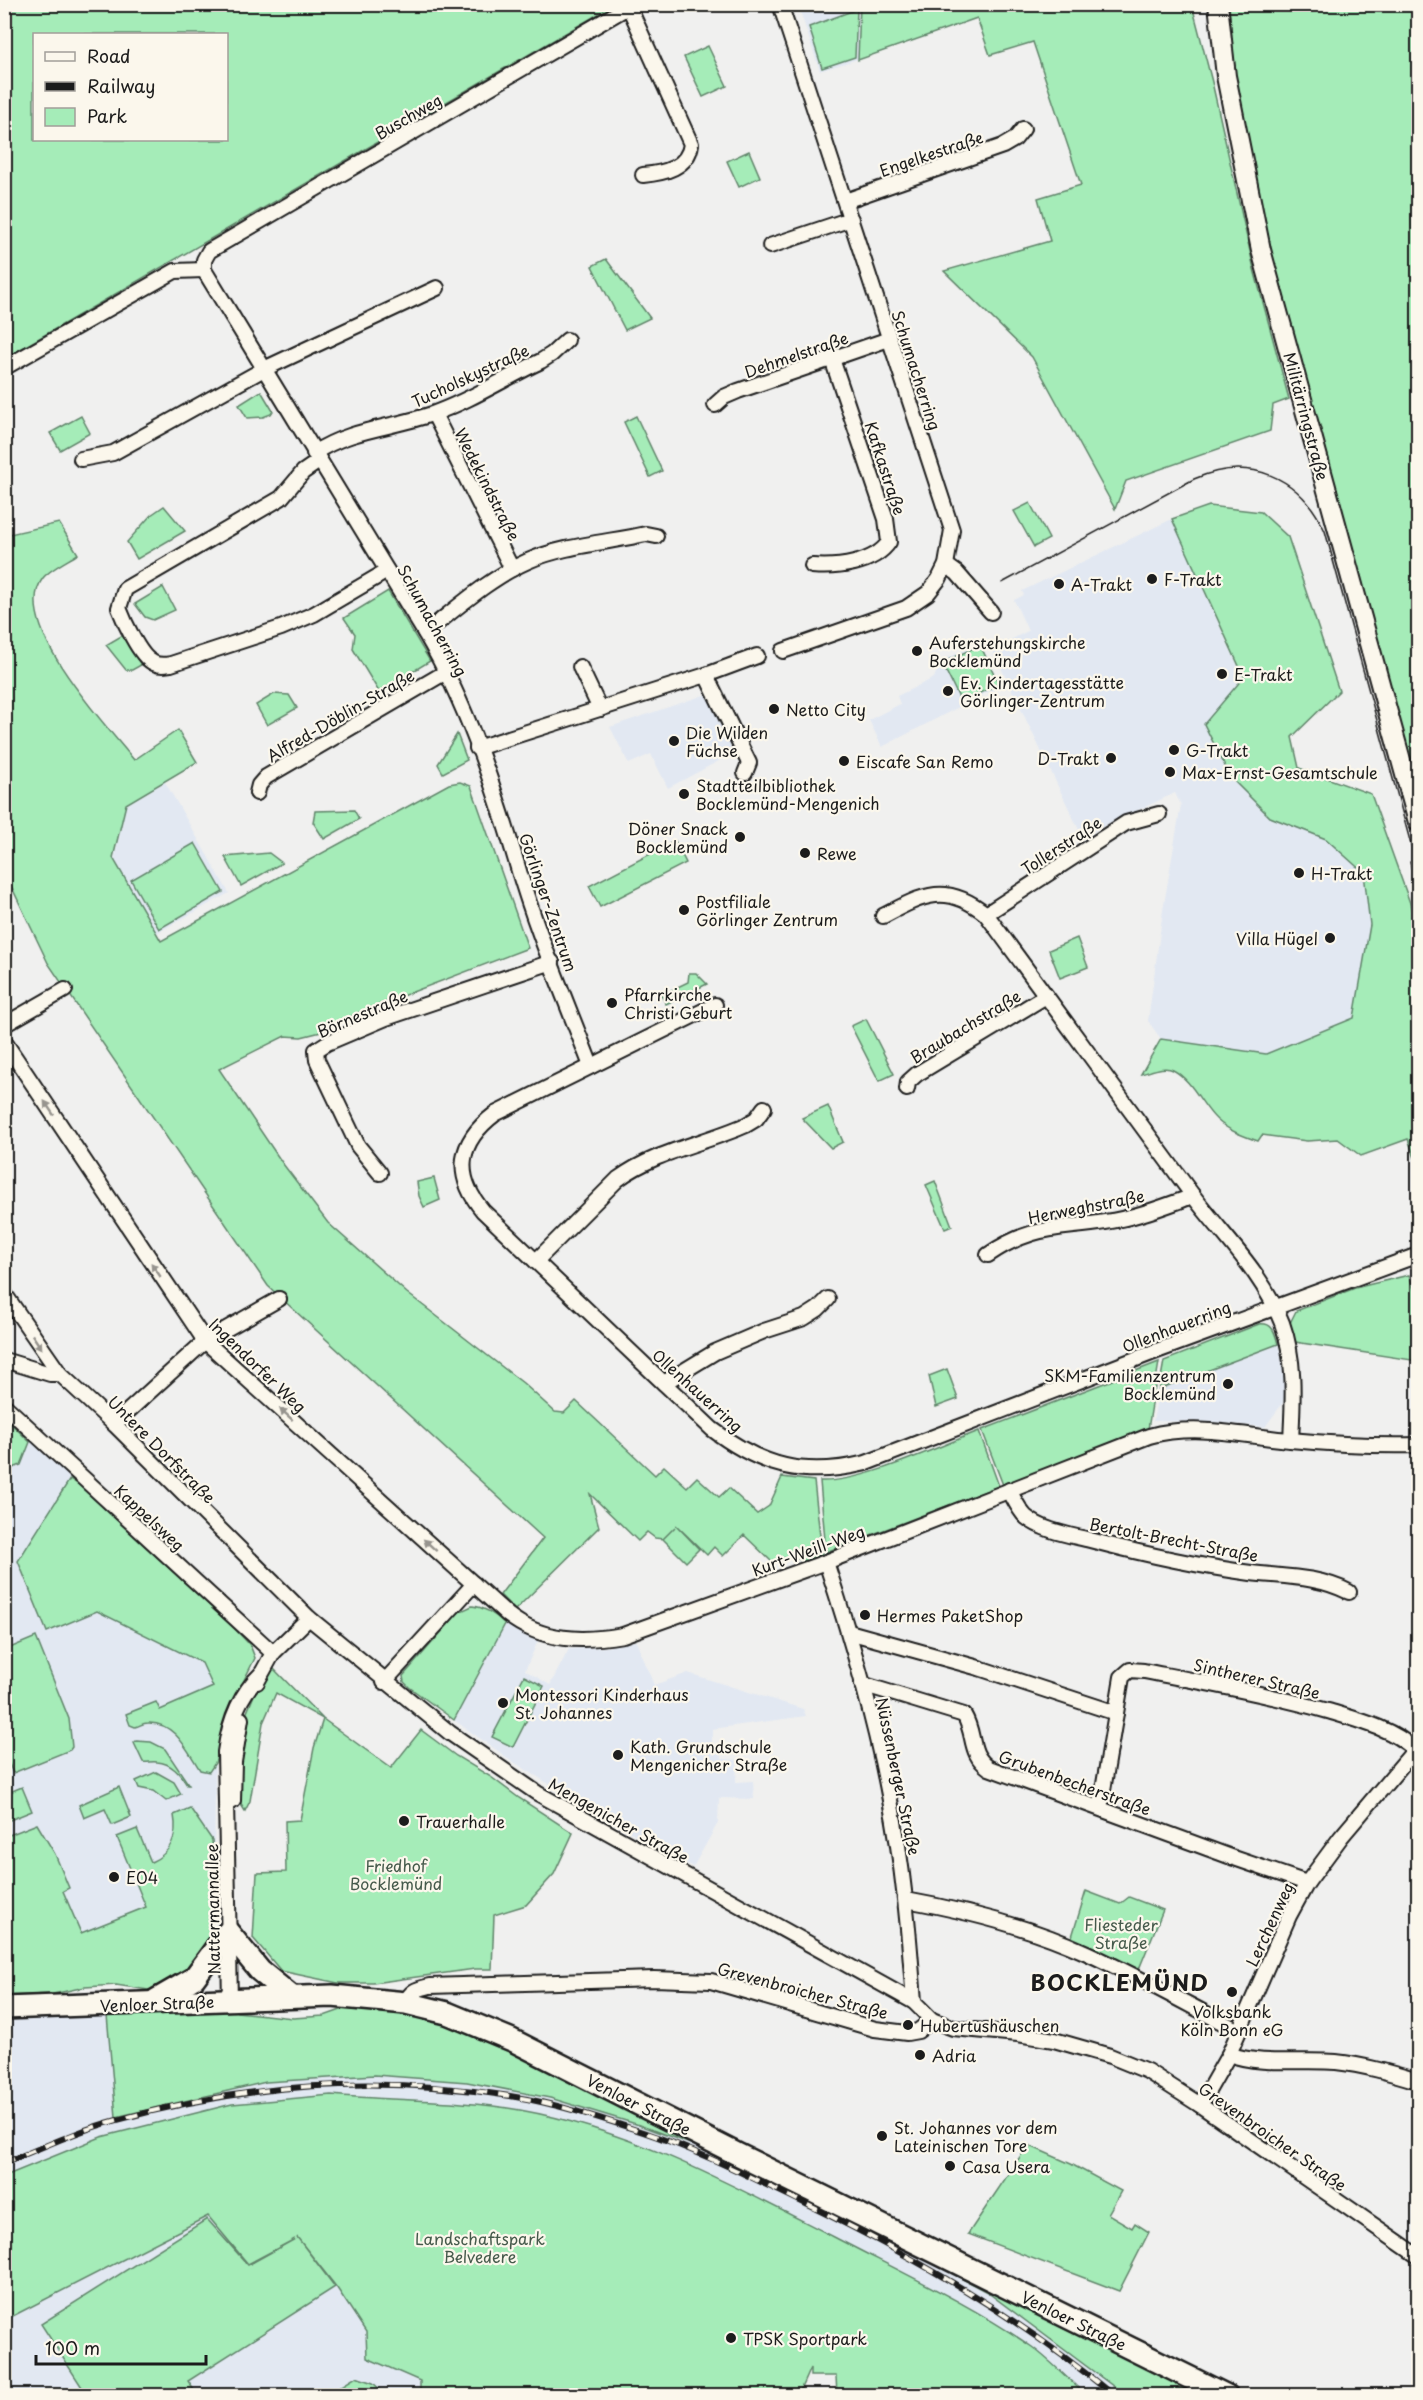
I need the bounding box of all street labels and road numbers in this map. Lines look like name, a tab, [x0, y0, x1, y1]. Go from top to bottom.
street label: Buschweg	[370, 87, 446, 145]
street label: Engelkestraße	[876, 124, 986, 182]
street label: Schumacherring	[886, 307, 948, 433]
street label: Dehmelstraße	[741, 325, 851, 383]
street label: Tucholskystraße	[407, 337, 533, 413]
street label: Militärringstraße	[1278, 349, 1336, 483]
street label: Kafkastraße	[860, 418, 912, 518]
street label: Wedekindstraße	[449, 423, 527, 545]
street label: Schumacherring	[392, 560, 474, 680]
street label: Alfred-Döblin-Straße	[262, 663, 418, 767]
street label: Tollerstraße	[1016, 810, 1106, 880]
street label: Görlinger-Zentrum	[514, 829, 584, 975]
street label: Börnestraße	[313, 983, 411, 1043]
street label: Braubachstraße	[905, 983, 1025, 1069]
street label: Herweghstraße	[1026, 1183, 1146, 1229]
street label: Ollenhauerring	[1118, 1294, 1234, 1358]
street label: Ingendorfer Weg	[204, 1312, 312, 1418]
street label: Ollenhauerring	[647, 1343, 749, 1437]
street label: Untere Dorfstraße	[103, 1390, 221, 1508]
street label: Kappelsweg	[109, 1478, 191, 1556]
street label: Bertolt-Brecht-Straße	[1088, 1511, 1260, 1567]
street label: Kurt-Weill-Weg	[748, 1518, 868, 1582]
street label: Sintherer Straße	[1191, 1652, 1323, 1704]
street label: Nüssenberger Straße	[871, 1695, 927, 1857]
street label: Grubenbecherstraße	[996, 1743, 1154, 1821]
street label: Mengenicher Straße	[544, 1771, 694, 1869]
street label: Nattermannallee	[199, 1843, 225, 1974]
street label: Lerchenweg	[1239, 1878, 1299, 1970]
street label: Grevenbroicher Straße	[715, 1956, 891, 2024]
street label: Venloer Straße	[99, 1989, 215, 2017]
street label: Venloer Straße	[583, 2067, 695, 2141]
street label: Grevenbroicher Straße	[1194, 2076, 1352, 2196]
street label: Venloer Straße	[1017, 2284, 1131, 2356]

